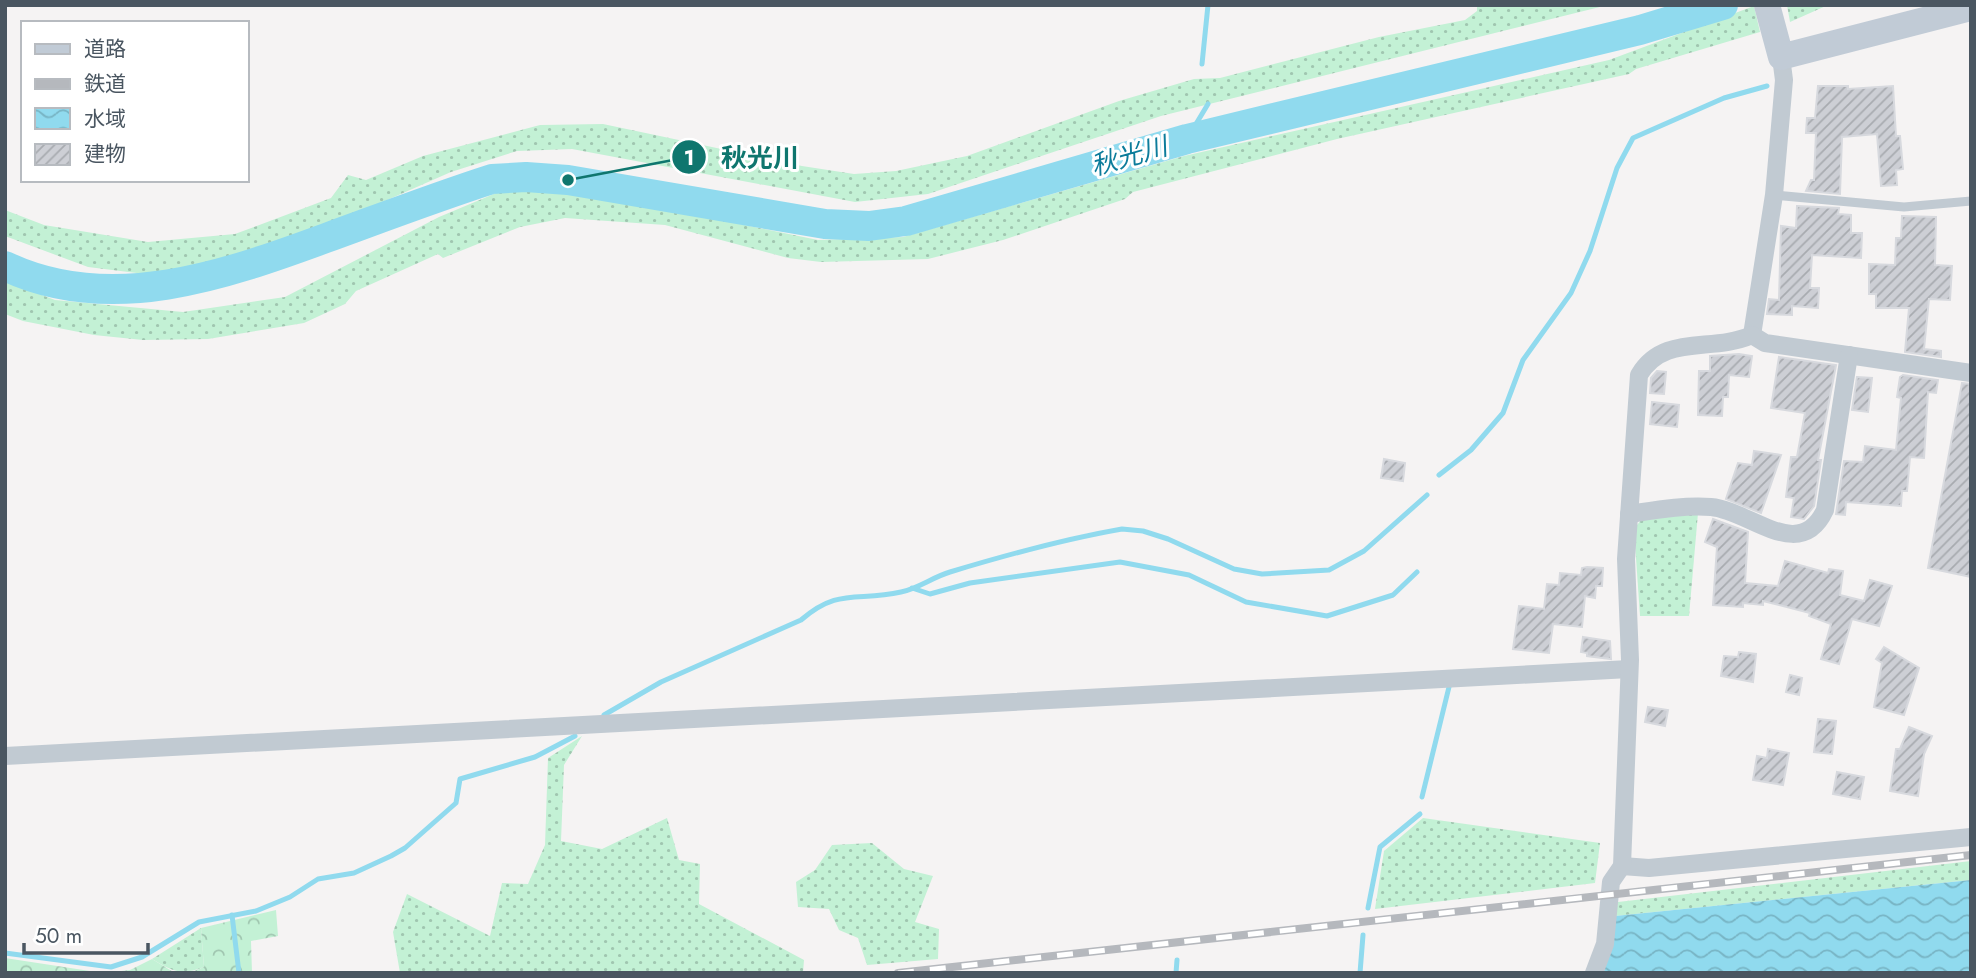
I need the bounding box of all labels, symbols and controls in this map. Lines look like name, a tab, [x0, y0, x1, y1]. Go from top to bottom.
legend	[21, 21, 248, 182]
text: 道路	[84, 34, 126, 64]
text: 鉄道	[84, 69, 126, 99]
text: 水域	[84, 104, 126, 134]
water label: 秋光川	[1086, 126, 1175, 185]
callout: 秋光川	[672, 134, 813, 181]
text: 建物	[84, 139, 126, 169]
text: 秋光川	[721, 139, 799, 177]
text: 1	[684, 143, 694, 173]
scale bar	[24, 912, 149, 956]
text: 50 m	[35, 921, 82, 951]

